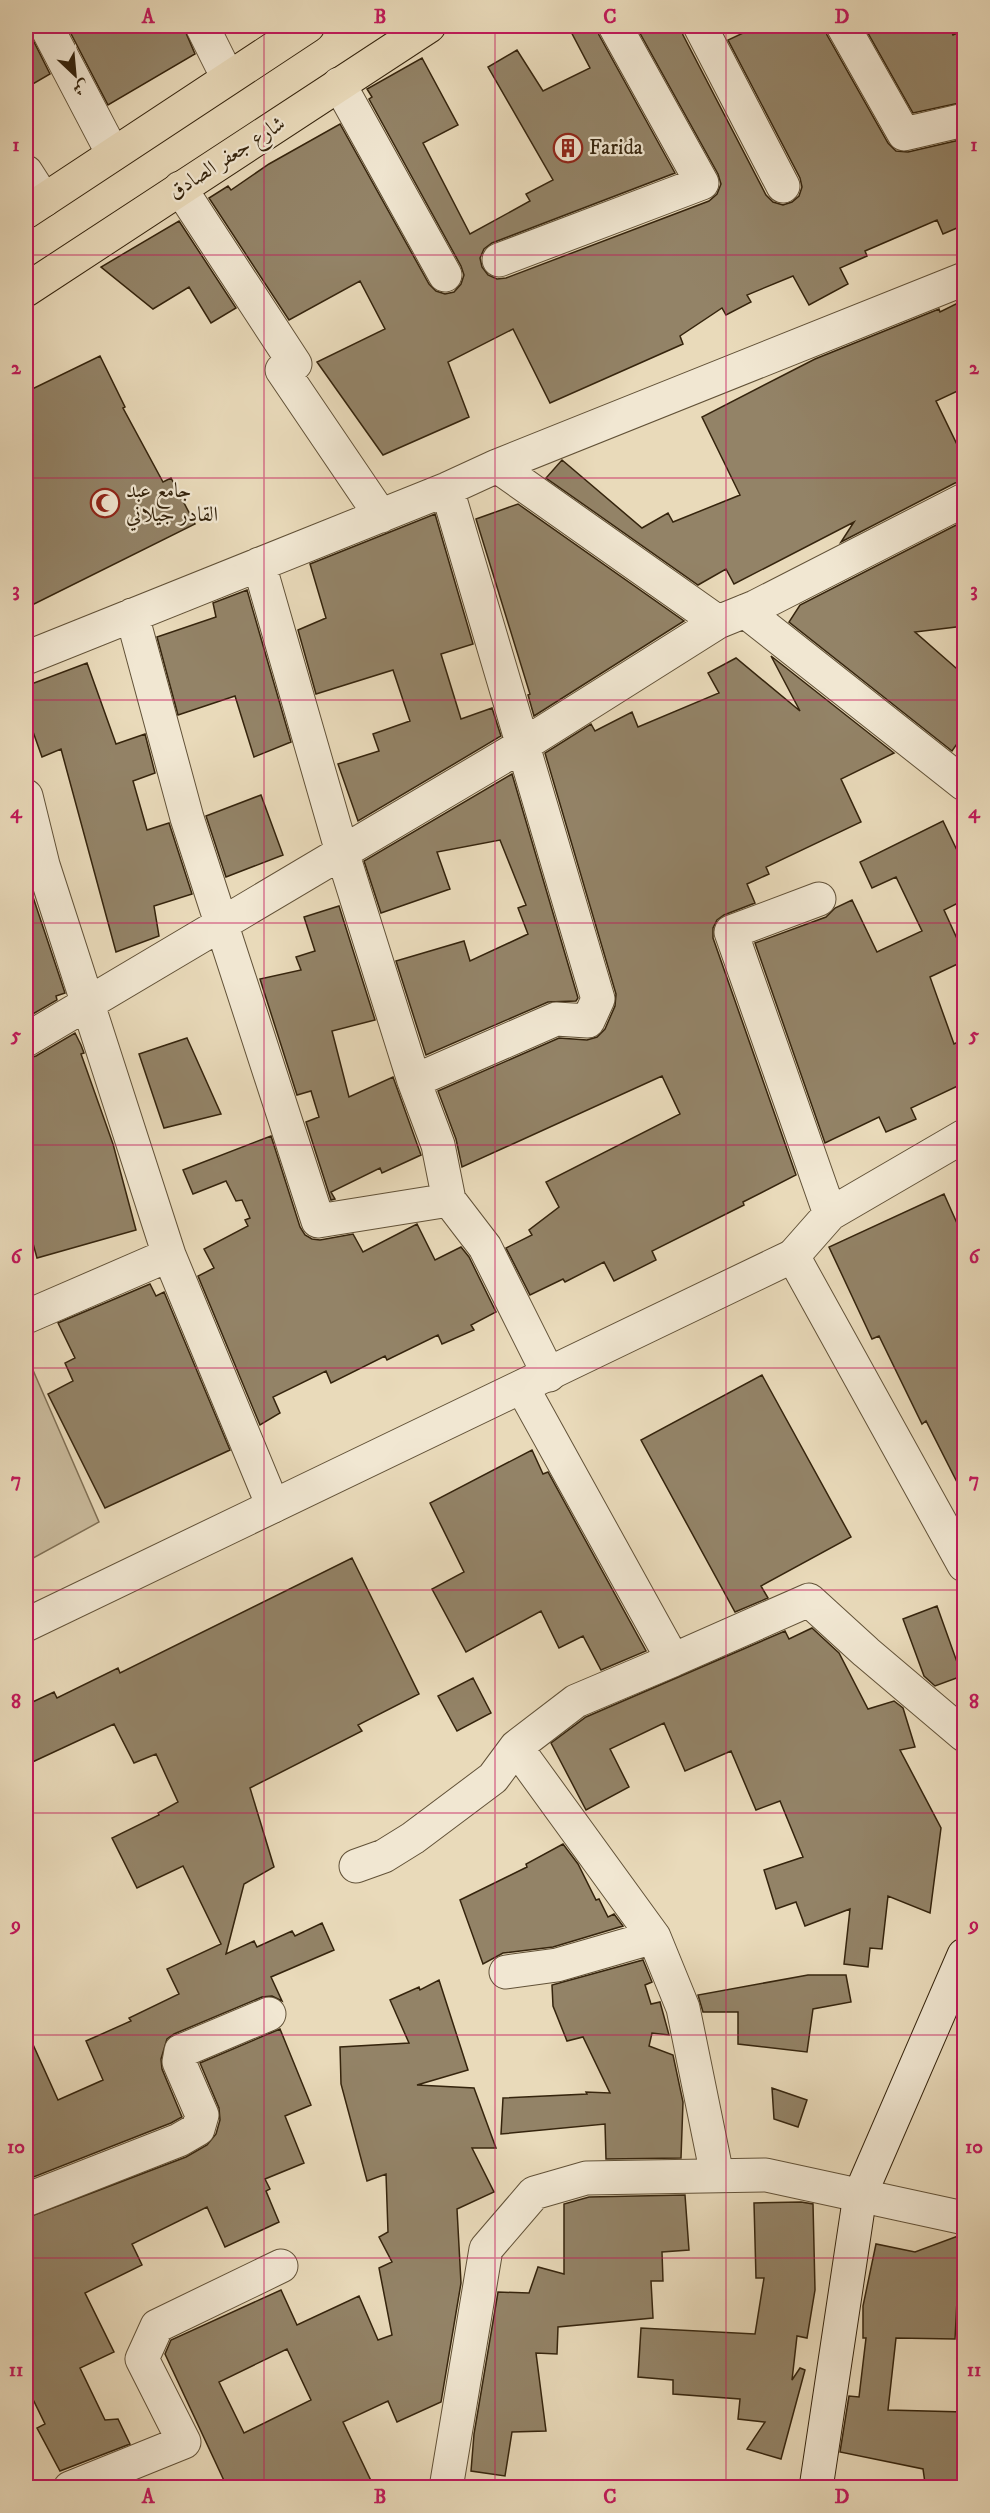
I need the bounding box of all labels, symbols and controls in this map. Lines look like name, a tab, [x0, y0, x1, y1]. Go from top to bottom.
text: A	[141, 5, 156, 30]
text: B	[374, 5, 386, 30]
text: C	[603, 5, 617, 30]
text: D	[835, 5, 850, 30]
north arrow	[45, 45, 105, 105]
text: ش	[70, 75, 93, 100]
street label: شارع جعفر الصادق	[164, 111, 293, 209]
building icon: Farida	[552, 132, 584, 164]
text: 1	[12, 133, 20, 158]
text: 1	[970, 133, 978, 158]
place label: Farida	[589, 135, 643, 161]
text: 2	[11, 356, 22, 381]
text: 2	[969, 356, 980, 381]
place label: جامع عبد القادر جيلاني	[126, 478, 218, 531]
mosque icon: جامع عبد القادر جيلاني	[89, 487, 121, 519]
text: 3	[12, 578, 20, 603]
text: 3	[970, 578, 978, 603]
text: 4	[10, 800, 23, 825]
text: 4	[968, 800, 981, 825]
text: 5	[10, 1023, 21, 1048]
text: 5	[968, 1023, 979, 1048]
text: 6	[11, 1245, 23, 1270]
text: 6	[969, 1245, 981, 1270]
text: 7	[11, 1468, 21, 1493]
text: 7	[969, 1468, 979, 1493]
text: 8	[11, 1690, 21, 1715]
text: 8	[969, 1690, 979, 1715]
text: 9	[9, 1913, 21, 1938]
text: 9	[967, 1913, 979, 1938]
text: 10	[7, 2135, 25, 2160]
text: 10	[965, 2135, 983, 2160]
text: 11	[9, 2358, 23, 2383]
text: 11	[967, 2358, 981, 2383]
text: A	[141, 2485, 156, 2510]
text: B	[374, 2485, 386, 2510]
text: C	[603, 2485, 617, 2510]
text: D	[835, 2485, 850, 2510]

